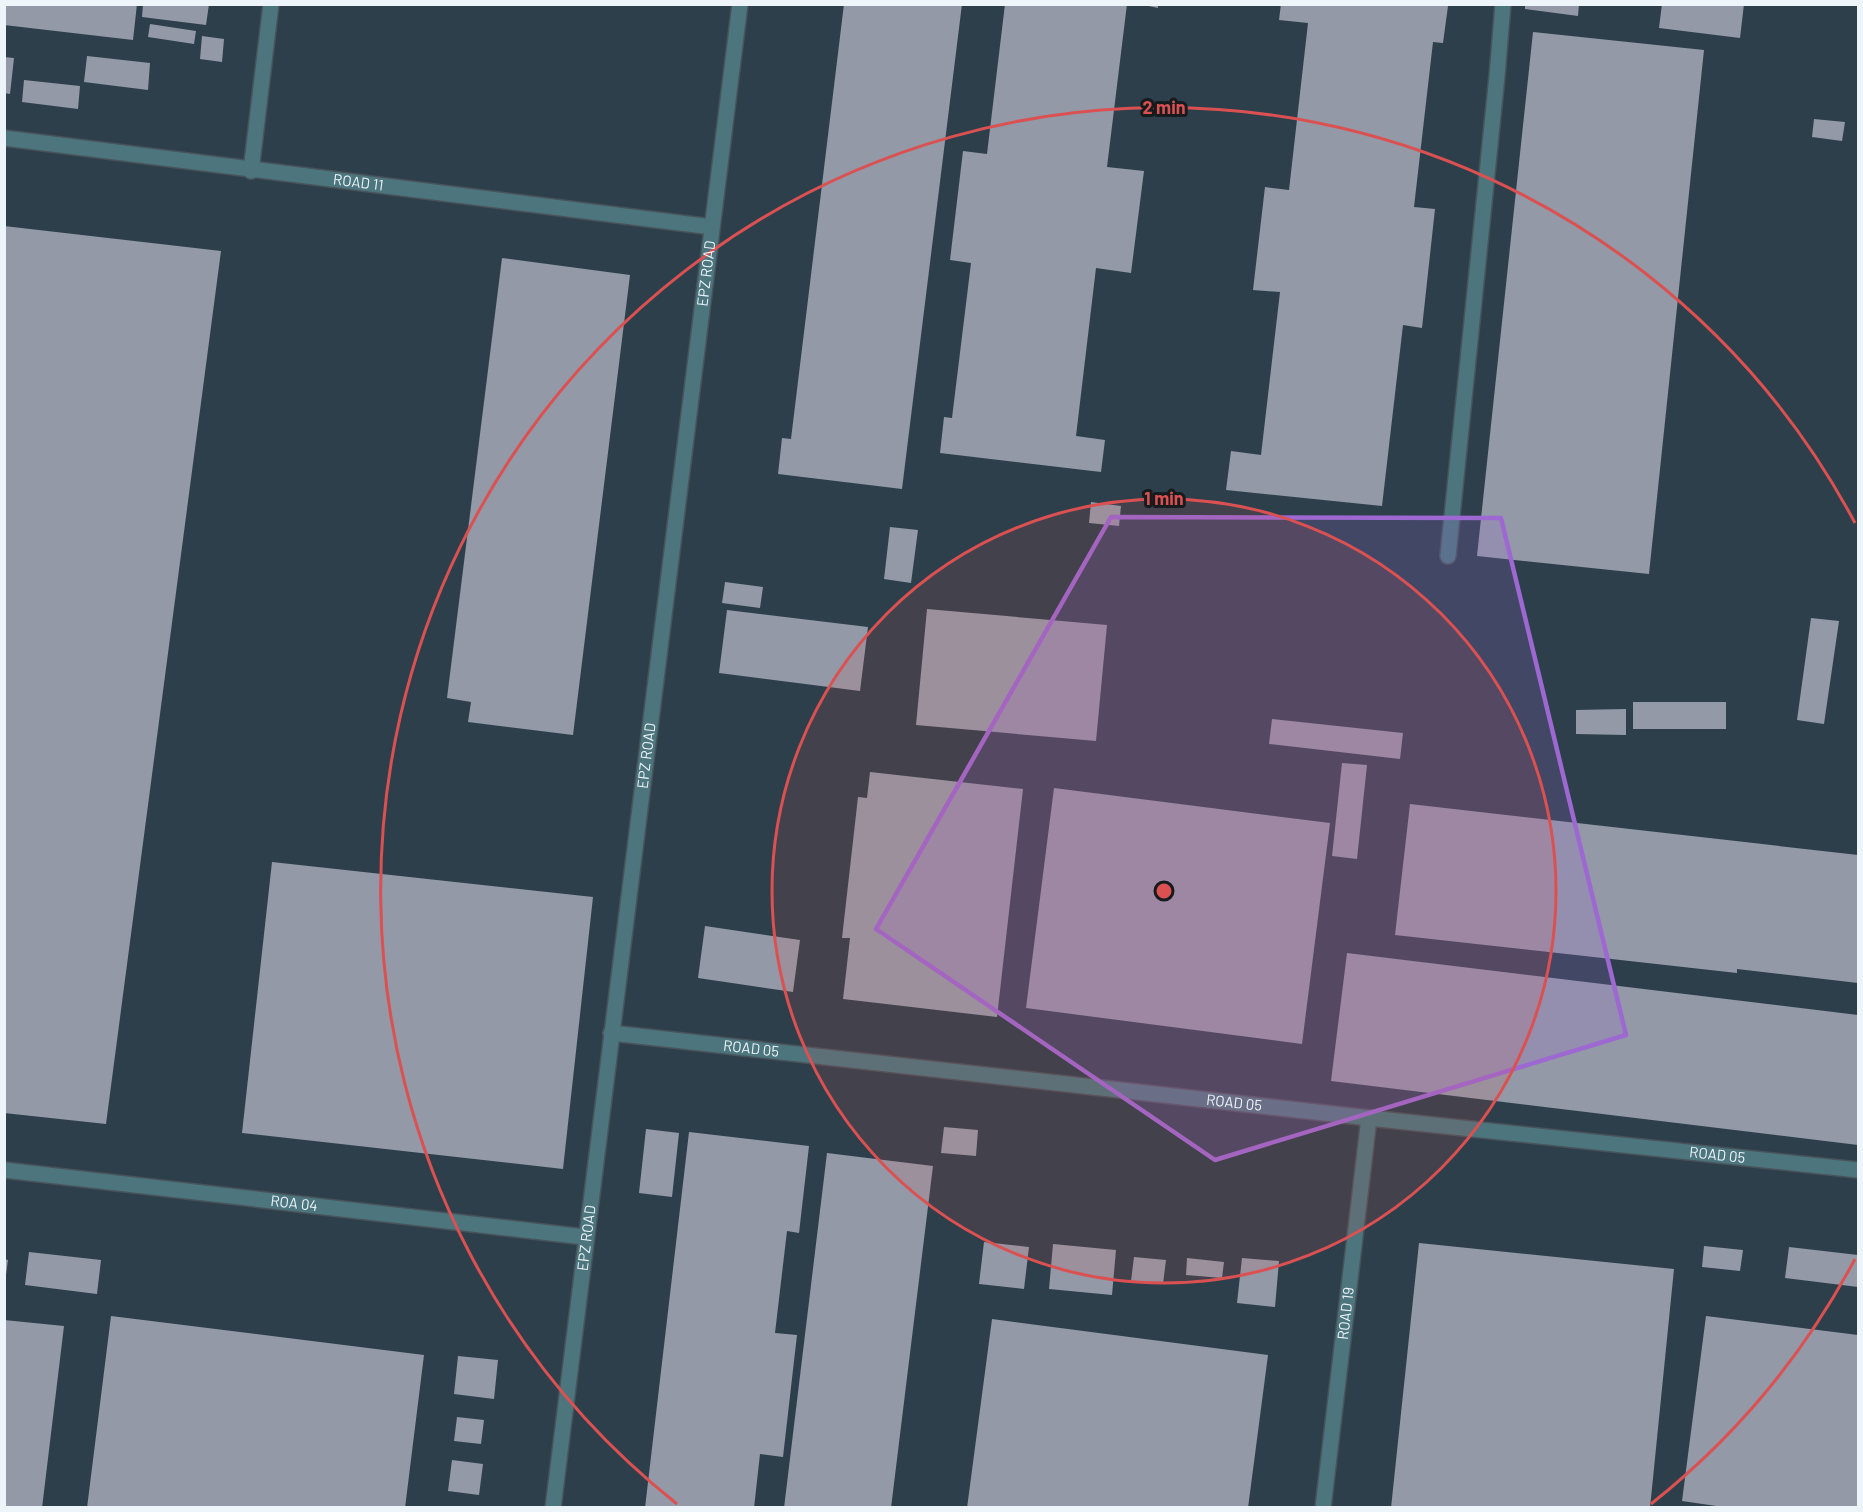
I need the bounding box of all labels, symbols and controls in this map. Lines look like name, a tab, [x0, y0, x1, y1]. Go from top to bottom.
text: 2 min	[1142, 96, 1186, 118]
street label: ROAD 11	[332, 169, 385, 194]
street label: EPZ ROAD	[692, 239, 719, 307]
text: 1 min	[1144, 487, 1184, 509]
street label: EPZ ROAD	[633, 722, 659, 790]
centre of rings	[1154, 881, 1174, 901]
street label: ROAD 05	[722, 1036, 780, 1060]
street label: ROAD 05	[1205, 1090, 1263, 1114]
street label: ROAD 05	[1689, 1142, 1746, 1166]
street label: ROA 04	[270, 1191, 319, 1214]
street label: EPZ ROAD	[573, 1204, 599, 1272]
street label: ROAD 19	[1333, 1286, 1357, 1341]

